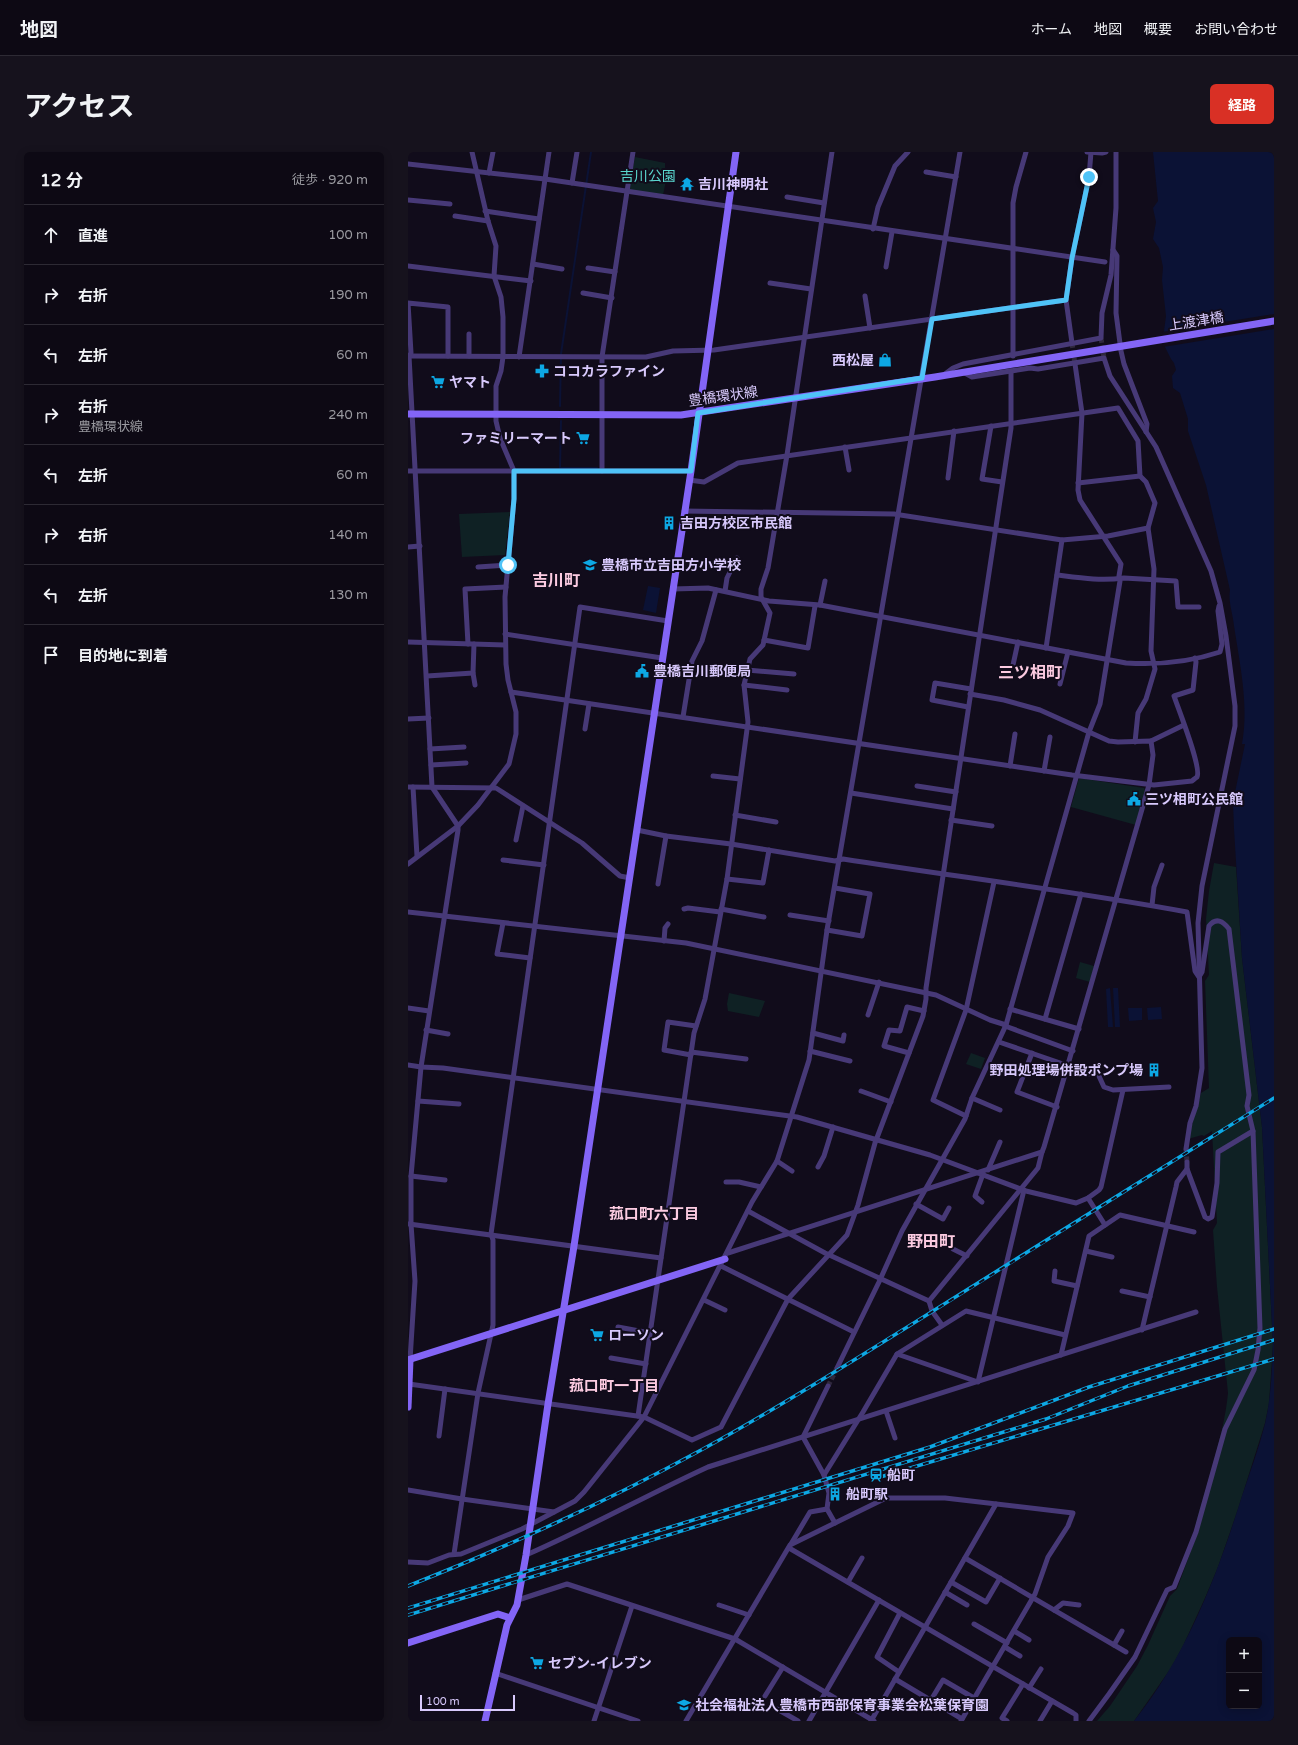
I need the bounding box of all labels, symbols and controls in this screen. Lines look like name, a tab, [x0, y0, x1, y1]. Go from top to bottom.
text: 地図	[20, 19, 58, 41]
text: ホーム	[1030, 21, 1072, 38]
text: 地図	[1094, 21, 1122, 38]
text: 概要	[1144, 21, 1172, 38]
text: お問い合わせ	[1194, 21, 1278, 38]
button: 経路	[1210, 84, 1274, 124]
text: アクセス	[24, 90, 135, 124]
park label: 吉川公園	[620, 168, 676, 185]
route end	[1080, 168, 1098, 186]
text: 12 分	[40, 170, 83, 191]
text: 徒歩 · 920 m	[292, 172, 368, 188]
temple icon: 吉川神明社	[679, 176, 695, 192]
place label: 吉川神明社	[698, 176, 768, 193]
icon: ahead	[40, 224, 62, 246]
text: 直進	[78, 227, 108, 245]
text: 100 m	[328, 227, 368, 243]
icon: right	[40, 284, 62, 306]
text: 右折	[78, 287, 108, 305]
text: 190 m	[328, 287, 368, 303]
street label: 上渡津橋	[1167, 309, 1225, 334]
icon: left	[40, 344, 62, 366]
text: 左折	[78, 347, 108, 365]
text: 60 m	[336, 347, 368, 363]
place label: 西松屋	[832, 352, 874, 369]
shop icon: 西松屋	[877, 352, 893, 368]
pharmacy icon: ココカラファイン	[534, 363, 550, 379]
place label: ココカラファイン	[553, 363, 665, 380]
supermarket icon: ヤマト	[430, 374, 446, 390]
place label: ヤマト	[449, 374, 491, 391]
street label: 豊橋環状線	[687, 383, 759, 410]
text: 右折	[78, 398, 108, 416]
icon: right	[40, 404, 62, 426]
text: 240 m	[328, 407, 368, 423]
text: 豊橋環状線	[78, 419, 143, 435]
place label: ファミリーマート	[460, 430, 572, 447]
supermarket icon: ファミリーマート	[575, 430, 591, 446]
icon: left	[40, 464, 62, 486]
text: 左折	[78, 467, 108, 485]
text: 60 m	[336, 467, 368, 483]
building icon: 吉田方校区市民館	[661, 515, 677, 531]
place label: 吉田方校区市民館	[680, 515, 792, 532]
icon: right	[40, 524, 62, 546]
text: 右折	[78, 527, 108, 545]
text: 140 m	[328, 527, 368, 543]
route start	[499, 556, 517, 574]
school or university icon: 豊橋市立吉田方小学校	[582, 557, 598, 573]
place label: 豊橋市立吉田方小学校	[601, 557, 741, 574]
district label: 吉川町	[532, 571, 580, 591]
icon: left	[40, 584, 62, 606]
text: 左折	[78, 587, 108, 605]
text: 130 m	[328, 587, 368, 603]
icon: arrive	[40, 644, 62, 666]
text: 目的地に到着	[78, 647, 168, 665]
public building icon: 豊橋吉川郵便局	[634, 663, 650, 679]
place label: 豊橋吉川郵便局	[653, 663, 751, 680]
district label: 三ツ相町	[998, 663, 1062, 683]
public building icon: 三ツ相町公民館	[1126, 791, 1142, 807]
place label: 三ツ相町公民館	[1145, 791, 1243, 808]
place label: 野田処理場併設ポンプ場	[989, 1062, 1143, 1079]
building icon: 野田処理場併設ポンプ場	[1146, 1062, 1162, 1078]
district label: 菰口町六丁目	[609, 1205, 699, 1223]
district label: 野田町	[907, 1232, 955, 1252]
supermarket icon: ローソン	[589, 1327, 605, 1343]
place label: ローソン	[608, 1327, 664, 1344]
district label: 菰口町一丁目	[569, 1377, 659, 1395]
station icon: 船町	[868, 1467, 884, 1483]
place label: 船町	[887, 1467, 915, 1484]
building icon: 船町駅	[827, 1486, 843, 1502]
place label: 船町駅	[846, 1486, 888, 1503]
map controls	[1226, 1637, 1262, 1709]
button: +	[1226, 1637, 1262, 1673]
supermarket icon: セブン-イレブン	[529, 1655, 545, 1671]
place label: セブン-イレブン	[548, 1655, 652, 1672]
button: −	[1226, 1673, 1262, 1709]
scale bar	[420, 1693, 515, 1712]
text: 100 m	[426, 1695, 460, 1708]
school or university icon: 社会福祉法人豊橋市西部保育事業会松葉保育園	[676, 1697, 692, 1713]
place label: 社会福祉法人豊橋市西部保育事業会松葉保育園	[695, 1697, 989, 1714]

